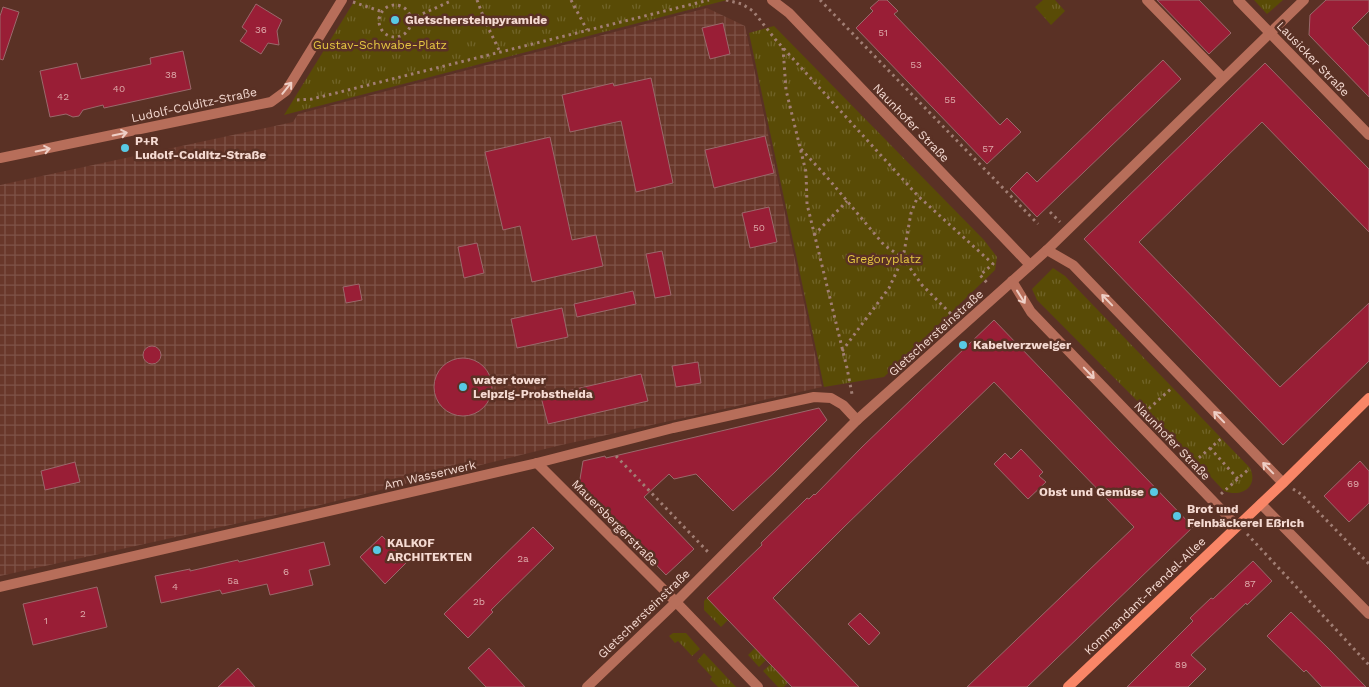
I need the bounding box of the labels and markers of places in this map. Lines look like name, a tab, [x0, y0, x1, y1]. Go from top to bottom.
place label: Gletschersteinpyramide	[405, 13, 547, 27]
marker: Gletschersteinpyramide	[389, 14, 401, 26]
place label: P+R Ludolf-Colditz-Straße	[135, 134, 266, 162]
marker: P+R Ludolf-Colditz-Straße	[119, 142, 131, 154]
place label: Kabelverzweiger	[973, 338, 1072, 352]
marker: Kabelverzweiger	[957, 339, 969, 351]
place label: water tower Leipzig-Probstheida	[473, 373, 593, 401]
marker: water tower Leipzig-Probstheida	[457, 381, 469, 393]
place label: Obst und Gemüse	[1039, 485, 1144, 499]
marker: Obst und Gemüse	[1148, 486, 1160, 498]
place label: Brot und Feinbäckerei Eßrich	[1187, 502, 1304, 530]
marker: Brot und Feinbäckerei Eßrich	[1171, 510, 1183, 522]
place label: KALKOF ARCHITEKTEN	[387, 536, 472, 564]
marker: KALKOF ARCHITEKTEN	[371, 544, 383, 556]

